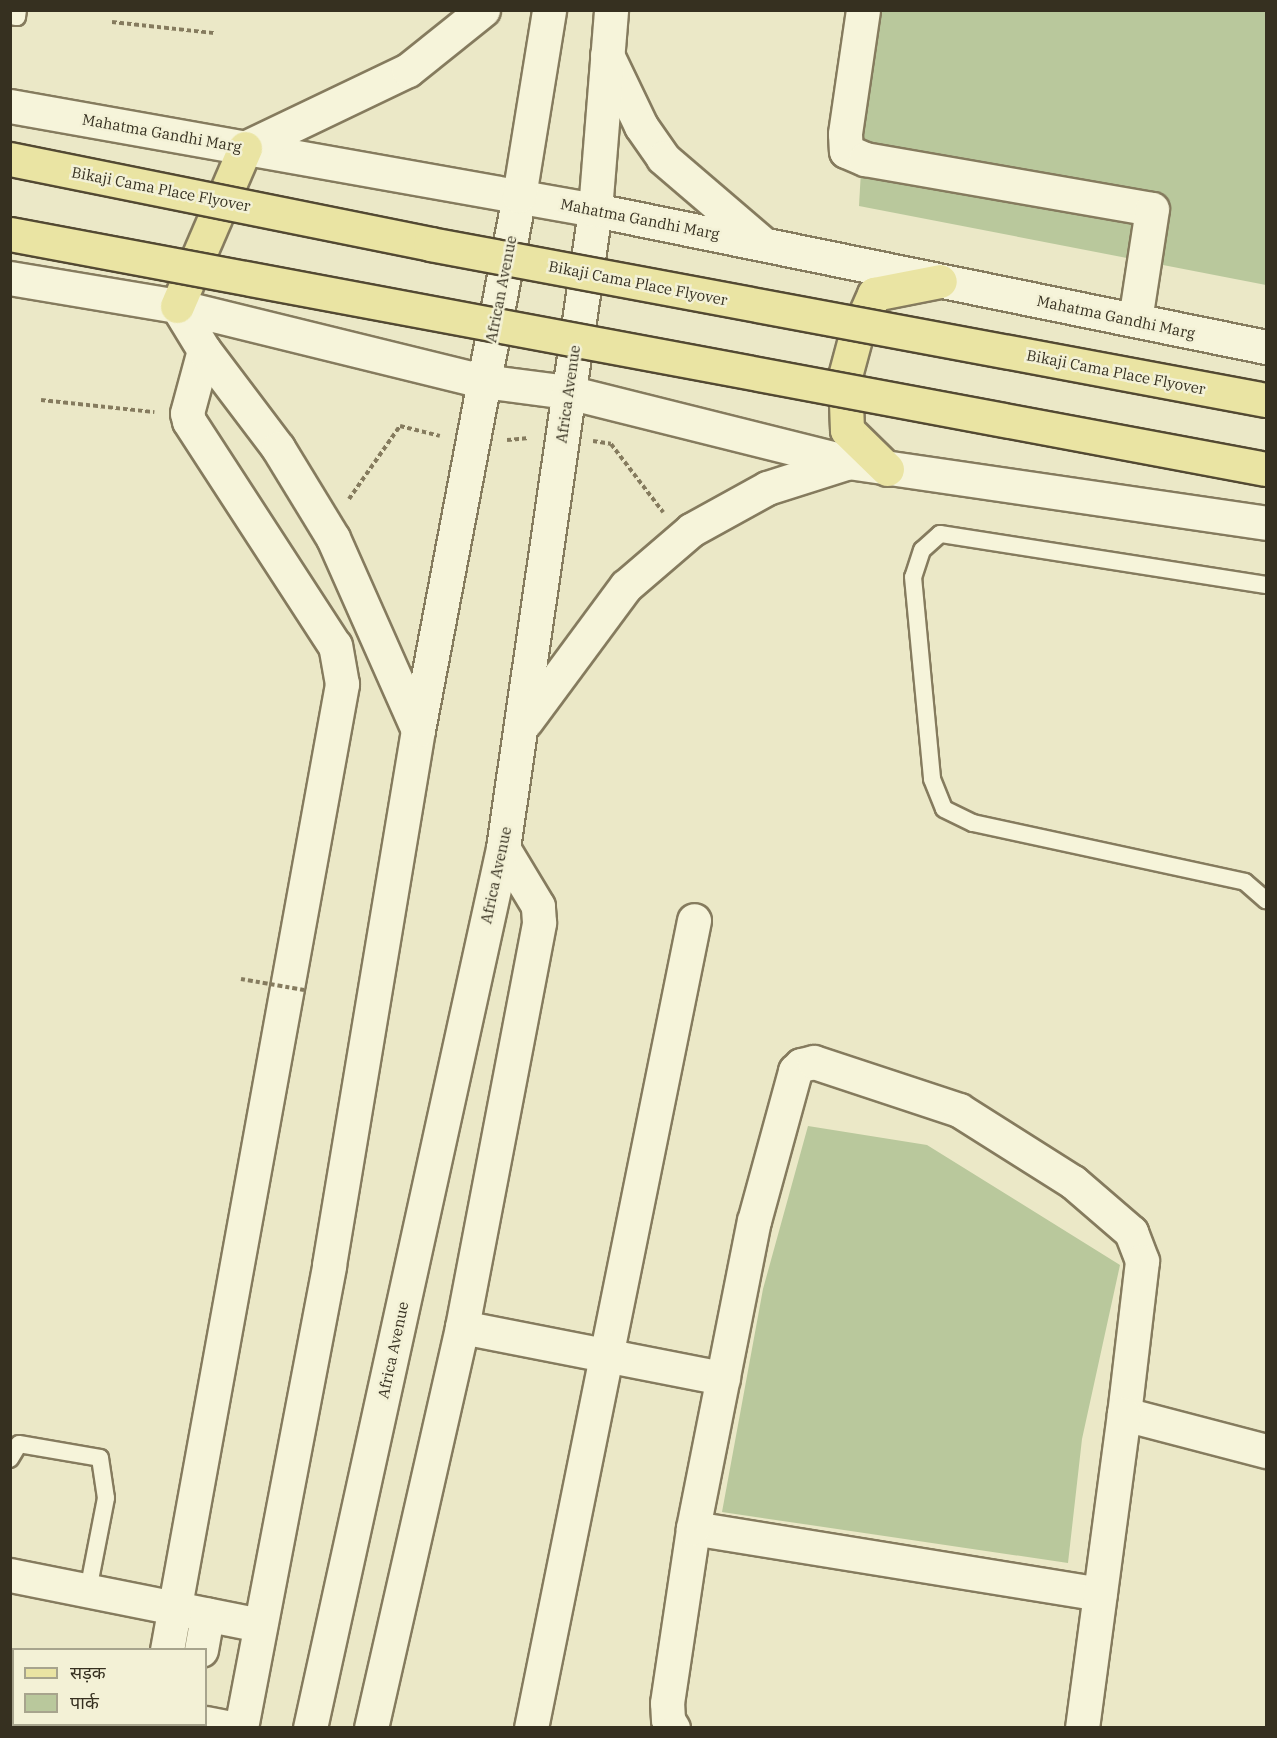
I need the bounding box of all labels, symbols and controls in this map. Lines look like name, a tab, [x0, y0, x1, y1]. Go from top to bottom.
street label: Mahatma Gandhi Marg	[81, 110, 243, 156]
street label: Bikaji Cama Place Flyover	[70, 163, 252, 215]
street label: Mahatma Gandhi Marg	[559, 195, 721, 243]
street label: African Avenue	[482, 234, 520, 344]
street label: Bikaji Cama Place Flyover	[547, 257, 729, 309]
street label: Mahatma Gandhi Marg	[1035, 291, 1197, 343]
street label: Africa Avenue	[552, 344, 584, 444]
street label: Bikaji Cama Place Flyover	[1025, 346, 1207, 398]
street label: Africa Avenue	[477, 825, 515, 925]
street label: Africa Avenue	[374, 1300, 412, 1400]
legend	[12, 1648, 207, 1726]
text: सड़क	[70, 1661, 106, 1684]
text: पार्क	[70, 1691, 99, 1714]

